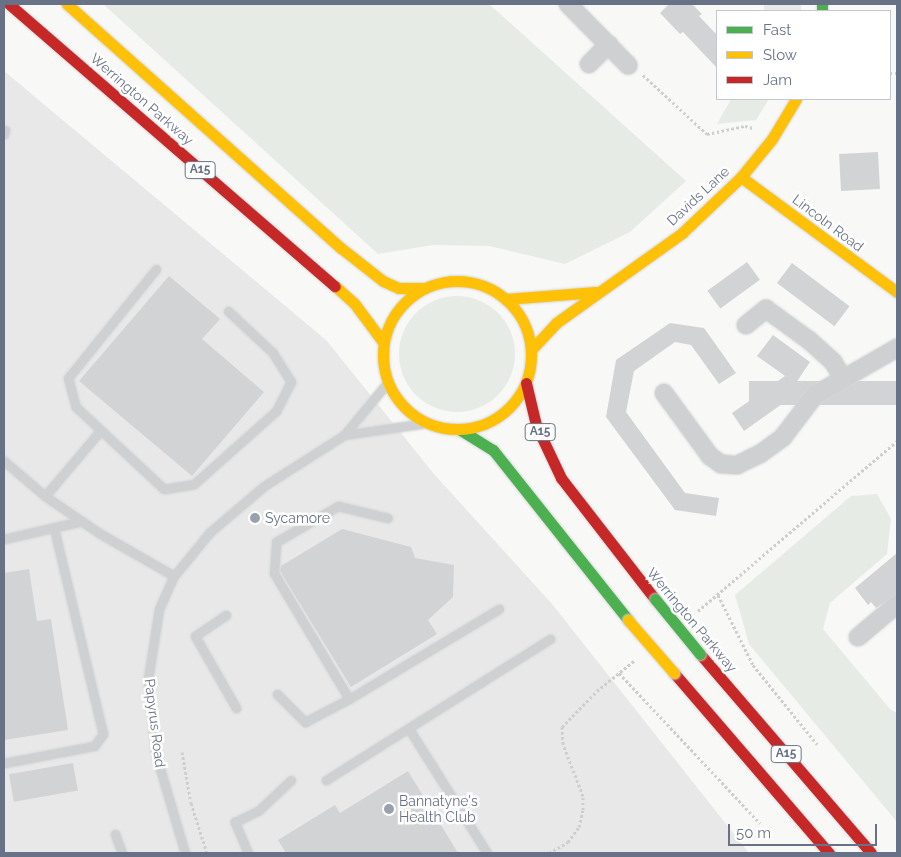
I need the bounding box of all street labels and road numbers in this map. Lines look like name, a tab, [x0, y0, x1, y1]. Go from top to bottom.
street label: Werrington Parkway	[87, 50, 197, 148]
road number: A15	[184, 160, 216, 180]
street label: Davids Lane	[663, 163, 733, 229]
street label: Lincoln Road	[789, 191, 867, 255]
road number: A15	[524, 422, 556, 442]
street label: Werrington Parkway	[643, 564, 741, 676]
street label: Papyrus Road	[141, 678, 169, 768]
road number: A15	[770, 744, 802, 764]

